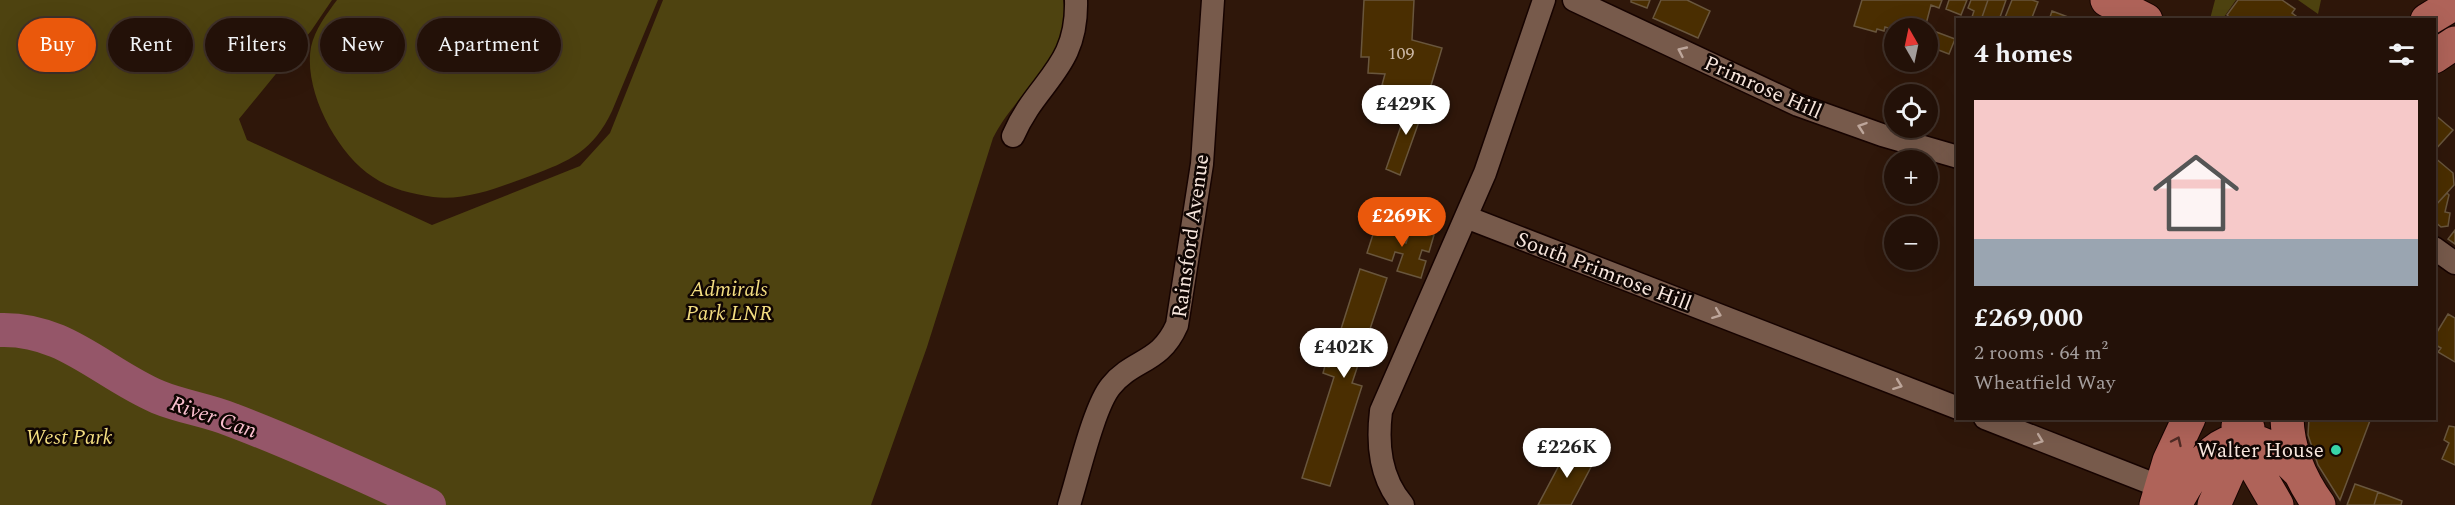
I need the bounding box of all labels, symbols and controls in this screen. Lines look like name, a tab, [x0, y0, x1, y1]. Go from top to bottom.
chip: Buy	[18, 18, 96, 72]
chip: Rent	[108, 18, 193, 72]
chip: Filters	[205, 18, 308, 72]
chip: New	[320, 18, 405, 72]
chip: Apartment	[417, 18, 561, 72]
north arrow	[1884, 18, 1938, 72]
map controls	[1884, 18, 1938, 270]
text: 4 homes	[1974, 34, 2073, 74]
icon: filters	[2385, 38, 2418, 71]
house number: 109	[1388, 40, 1415, 67]
one-way arrow	[1678, 46, 1689, 58]
street label: Primrose Hill	[1698, 48, 1827, 128]
button: locate	[1884, 84, 1938, 138]
pin: £429K	[1364, 85, 1448, 136]
text: £429K	[1376, 89, 1436, 119]
one-way arrow	[1857, 122, 1867, 135]
icon: home	[2142, 139, 2250, 247]
button: +	[1884, 150, 1938, 204]
street label: Rainsford Avenue	[1164, 152, 1218, 320]
pin: £269K	[1360, 197, 1444, 248]
text: £269K	[1372, 201, 1432, 231]
button: −	[1884, 216, 1938, 270]
street label: South Primrose Hill	[1511, 224, 1696, 320]
park label: Admirals Park LNR	[686, 274, 772, 330]
text: £269,000	[1974, 298, 2083, 338]
one-way arrow	[1710, 307, 1721, 319]
pin: £402K	[1302, 328, 1386, 379]
text: £402K	[1314, 332, 1374, 362]
text: 2 rooms · 64 m²	[1974, 338, 2108, 368]
text: Wheatfield Way	[1974, 368, 2115, 398]
one-way arrow	[1892, 378, 1903, 390]
water label: River Can	[166, 387, 262, 448]
park label: West Park	[25, 422, 113, 454]
pin: £226K	[1525, 428, 1609, 479]
text: £226K	[1537, 432, 1597, 462]
one-way arrow	[2033, 433, 2044, 445]
place label: Walter House	[2197, 435, 2324, 467]
one-way arrow	[2170, 437, 2182, 448]
marker: Walter House	[2329, 443, 2343, 457]

